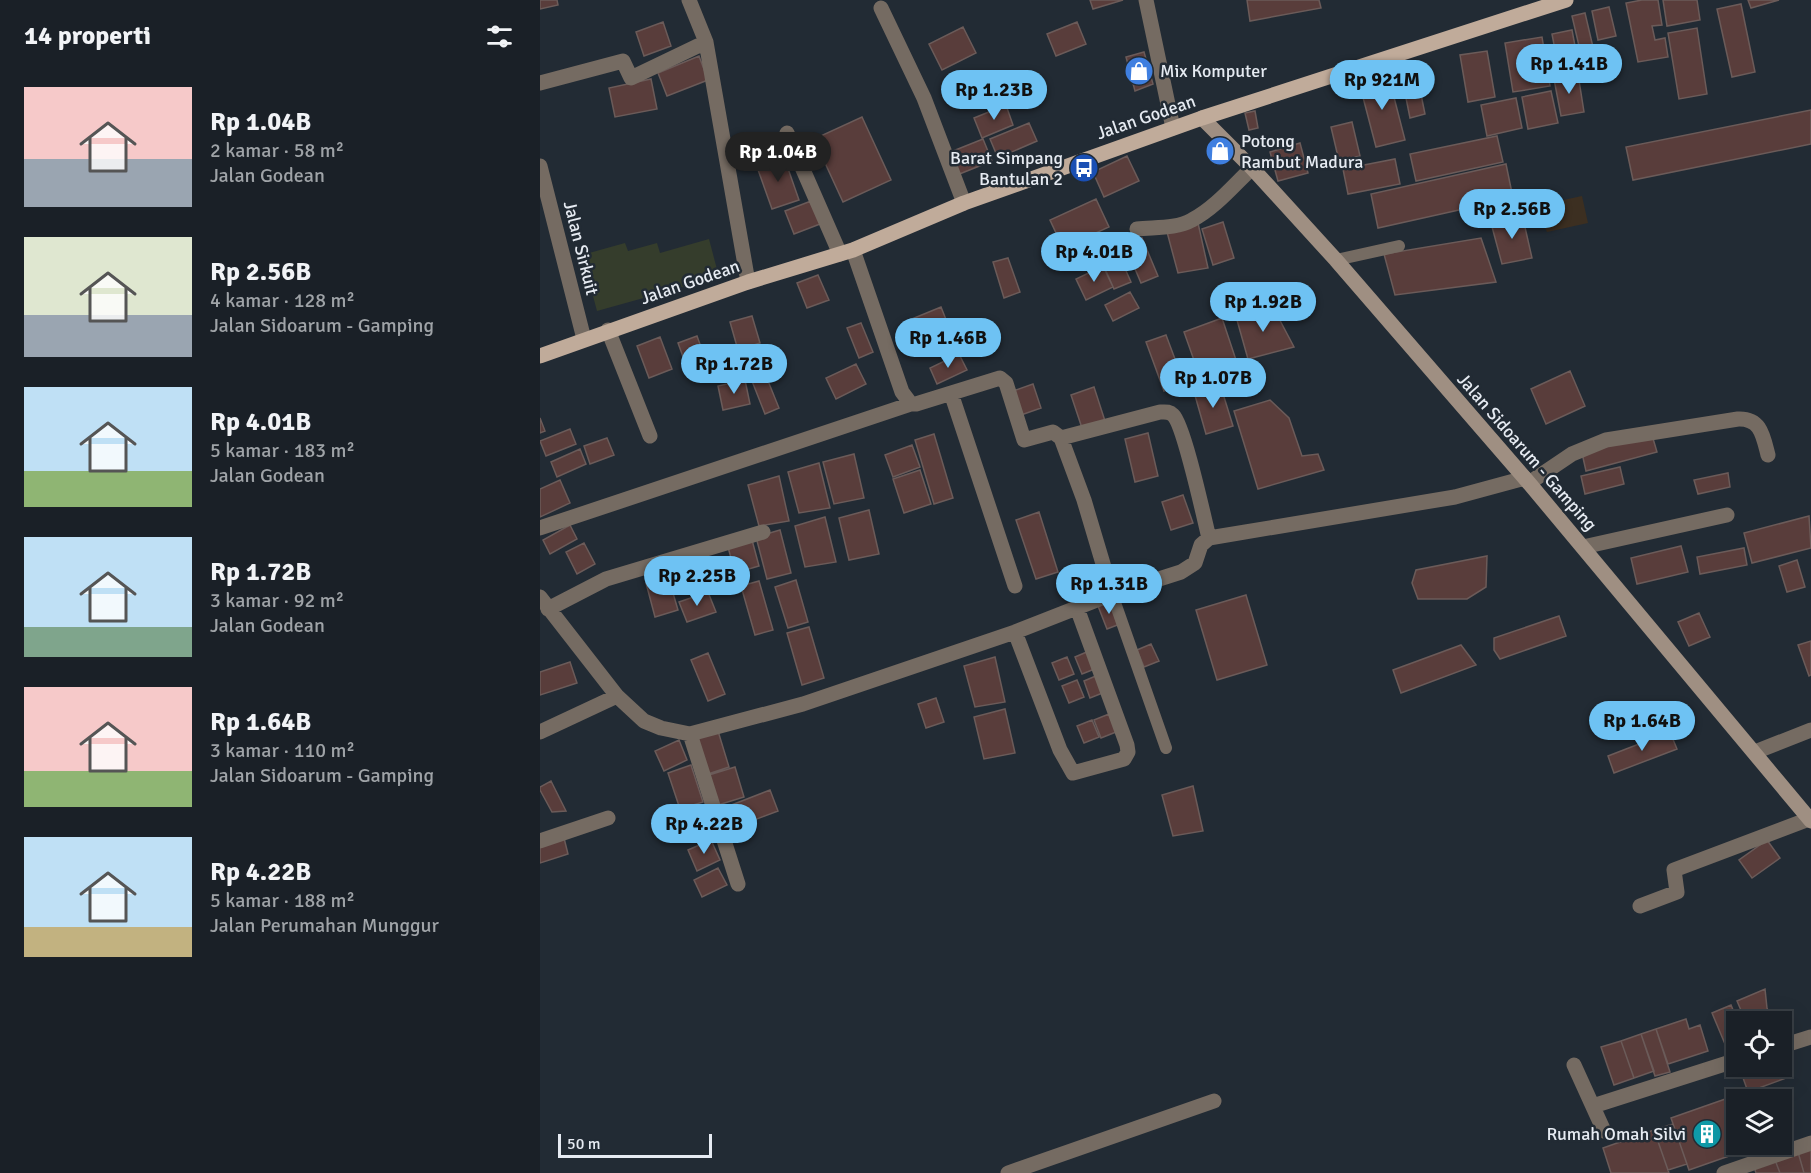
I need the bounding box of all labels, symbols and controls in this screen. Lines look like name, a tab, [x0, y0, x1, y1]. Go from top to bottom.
text: 14 properti	[24, 20, 151, 52]
icon: filters	[483, 20, 516, 53]
pin: Rp 1.41B	[1507, 44, 1631, 95]
text: Rp 1.41B	[1530, 51, 1608, 76]
shop icon: Mix Komputer	[1123, 55, 1155, 87]
place label: Mix Komputer	[1160, 60, 1267, 82]
pin: Rp 921M	[1327, 60, 1437, 111]
text: Rp 921M	[1344, 67, 1420, 92]
pin: Rp 1.23B	[932, 70, 1056, 121]
text: Rp 1.23B	[955, 77, 1033, 102]
street label: Jalan Godean	[1094, 90, 1198, 144]
text: Rp 1.04B	[210, 106, 311, 138]
icon: home	[72, 111, 144, 183]
place label: Potong Rambut Madura	[1241, 130, 1363, 173]
pin: Rp 1.04B	[716, 132, 840, 183]
shop icon: Potong Rambut Madura	[1204, 135, 1236, 167]
text: 2 kamar · 58 m²	[210, 138, 344, 163]
text: Rp 1.04B	[739, 139, 817, 164]
place label: Barat Simpang Bantulan 2	[950, 147, 1063, 190]
bus stop icon: Barat Simpang Bantulan 2	[1068, 152, 1100, 184]
text: Jalan Godean	[210, 163, 325, 188]
pin: Rp 2.56B	[1450, 189, 1574, 240]
text: Rp 2.56B	[1473, 196, 1551, 221]
street label: Jalan Sirkuit	[559, 199, 603, 297]
pin: Rp 4.01B	[1032, 232, 1156, 283]
text: Rp 4.01B	[1055, 239, 1133, 264]
street label: Jalan Godean	[638, 255, 742, 309]
text: Rp 2.56B	[210, 256, 311, 288]
icon: home	[72, 261, 144, 333]
pin: Rp 1.92B	[1201, 282, 1325, 333]
text: 4 kamar · 128 m²	[210, 288, 355, 313]
text: Rp 1.92B	[1224, 289, 1302, 314]
text: Jalan Sidoarum - Gamping	[210, 313, 434, 338]
pin: Rp 1.46B	[886, 318, 1010, 369]
text: Rp 1.46B	[909, 325, 987, 350]
pin: Rp 1.72B	[672, 344, 796, 395]
text: Rp 1.72B	[695, 351, 773, 376]
pin: Rp 1.07B	[1151, 358, 1275, 409]
text: Rp 1.07B	[1174, 365, 1252, 390]
street label: Jalan Sidoarum - Gamping	[1453, 369, 1601, 535]
text: Rp 4.01B	[210, 406, 311, 438]
icon: home	[72, 411, 144, 483]
text: 5 kamar · 183 m²	[210, 438, 355, 463]
text: Jalan Godean	[210, 463, 325, 488]
text: Rp 1.72B	[210, 556, 311, 588]
pin: Rp 2.25B	[635, 556, 759, 607]
icon: home	[72, 561, 144, 633]
text: Rp 2.25B	[658, 563, 736, 588]
pin: Rp 1.31B	[1047, 564, 1171, 615]
text: Rp 1.31B	[1070, 571, 1148, 596]
text: 3 kamar · 92 m²	[210, 588, 344, 613]
text: Jalan Godean	[210, 613, 325, 638]
pin: Rp 1.64B	[1580, 701, 1704, 752]
text: Rp 1.64B	[210, 706, 311, 738]
text: Rp 1.64B	[1603, 708, 1681, 733]
icon: home	[72, 711, 144, 783]
text: 3 kamar · 110 m²	[210, 738, 355, 763]
text: Jalan Sidoarum - Gamping	[210, 763, 434, 788]
pin: Rp 4.22B	[642, 804, 766, 855]
text: Rp 4.22B	[665, 811, 743, 836]
text: Rp 4.22B	[210, 856, 311, 888]
icon: home	[72, 861, 144, 933]
text: 5 kamar · 188 m²	[210, 888, 355, 913]
text: Jalan Perumahan Munggur	[210, 913, 439, 938]
map controls	[1726, 1011, 1792, 1155]
button: locate	[1726, 1011, 1792, 1077]
button: layers	[1726, 1089, 1792, 1155]
building icon: Rumah Omah Silvi	[1691, 1118, 1723, 1150]
place label: Rumah Omah Silvi	[1547, 1123, 1686, 1145]
scale bar	[558, 1131, 712, 1158]
text: 50 m	[567, 1134, 601, 1154]

